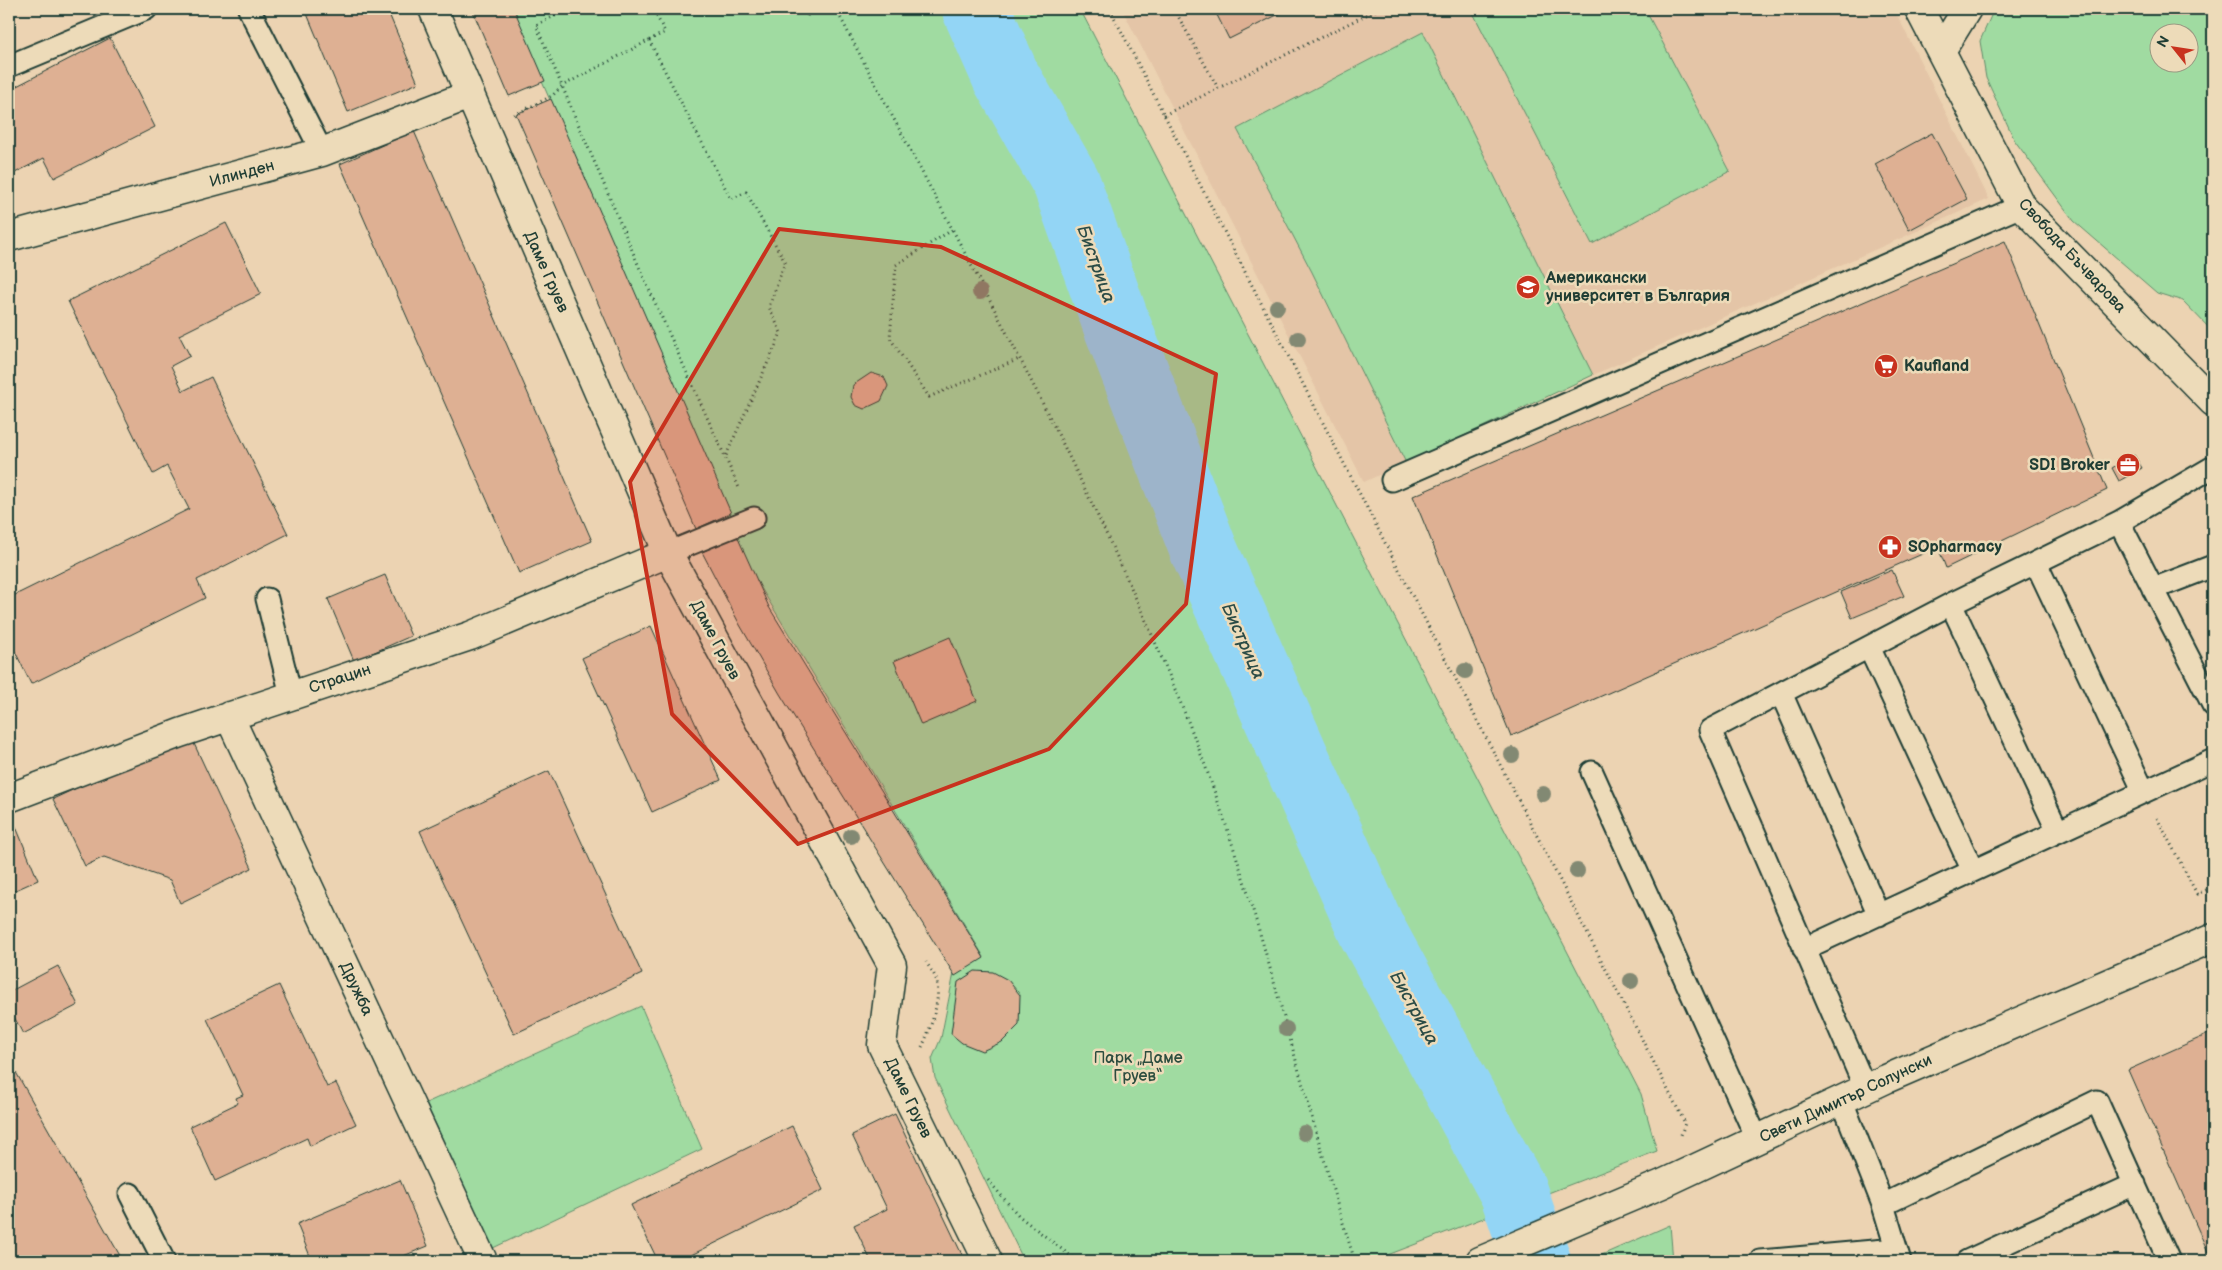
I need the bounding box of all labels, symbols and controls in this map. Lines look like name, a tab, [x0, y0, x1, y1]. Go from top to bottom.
north arrow	[2150, 22, 2200, 72]
text: N	[2153, 33, 2173, 51]
street label: Илинден	[207, 156, 277, 192]
street label: Свобода Бъчварова	[2014, 195, 2130, 317]
water label: Бистрица	[1072, 222, 1120, 306]
street label: Даме Груев	[520, 228, 573, 316]
place label: Американски университет в България	[1545, 269, 1730, 306]
school or university icon: Американски университет в България	[1515, 274, 1541, 300]
supermarket icon: Kaufland	[1873, 353, 1899, 379]
place label: Kaufland	[1904, 357, 1969, 376]
office icon: SDI Broker	[2115, 452, 2141, 478]
place label: SDI Broker	[2029, 456, 2111, 475]
pharmacy icon: SOpharmacy	[1877, 534, 1903, 560]
place label: SOpharmacy	[1908, 538, 2002, 557]
street label: Даме Груев	[686, 597, 744, 683]
water label: Бистрица	[1217, 600, 1269, 682]
street label: Страцин	[307, 660, 373, 698]
street label: Дружба	[335, 959, 377, 1019]
water label: Бистрица	[1385, 967, 1443, 1049]
park label: Парк „Даме Груев“	[1093, 1049, 1183, 1086]
street label: Свети Димитър Солунски	[1757, 1051, 1935, 1147]
street label: Даме Груев	[880, 1055, 936, 1142]

